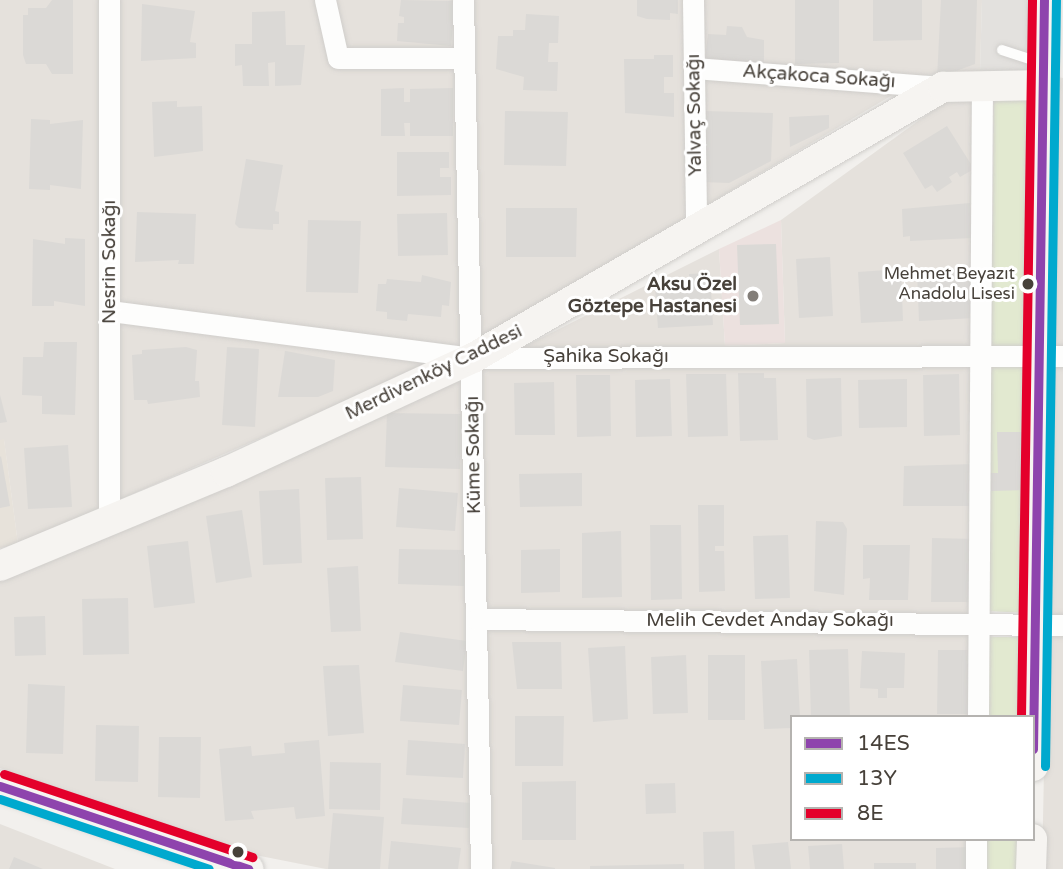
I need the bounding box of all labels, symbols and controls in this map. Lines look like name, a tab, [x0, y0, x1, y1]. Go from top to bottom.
street label: Yalvaç Sokağı	[683, 54, 707, 176]
street label: Akçakoca Sokağı	[742, 60, 896, 94]
street label: Nesrin Sokağı	[99, 200, 121, 324]
place label: Mehmet Beyazıt Anadolu Lisesi	[884, 264, 1015, 304]
place label: Aksu Özel Göztepe Hastanesi	[568, 274, 737, 318]
marker: Mehmet Beyazıt Anadolu Lisesi	[1021, 277, 1035, 291]
marker: Aksu Özel Göztepe Hastanesi	[743, 286, 763, 306]
street label: Merdivenköy Caddesi	[342, 320, 526, 426]
street label: Şahika Sokağı	[543, 346, 669, 368]
street label: Küme Sokağı	[462, 396, 486, 514]
street label: Melih Cevdet Anday Sokağı	[646, 610, 894, 632]
legend	[790, 715, 1035, 841]
text: 14ES	[857, 731, 910, 756]
text: 13Y	[857, 766, 897, 791]
text: 8E	[857, 801, 884, 826]
unlabelled marker	[231, 845, 245, 859]

